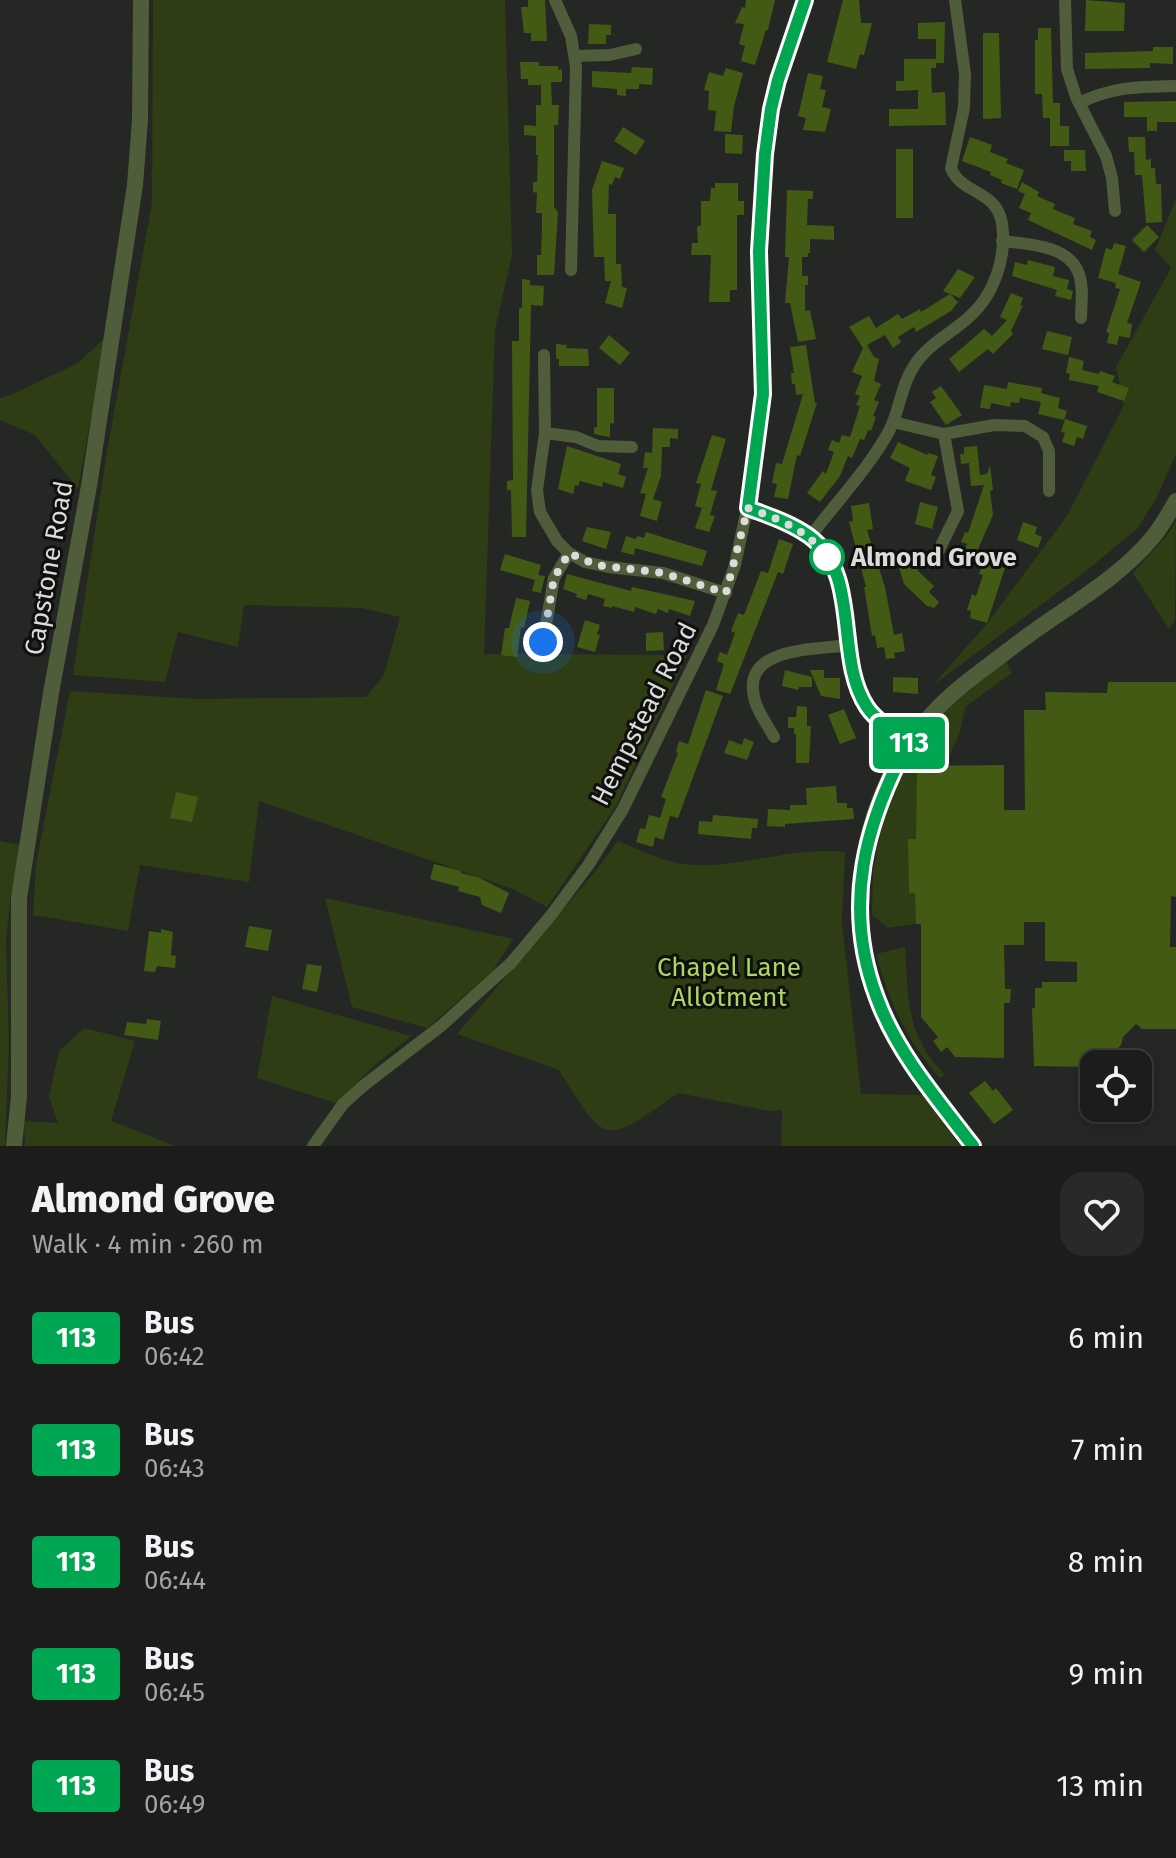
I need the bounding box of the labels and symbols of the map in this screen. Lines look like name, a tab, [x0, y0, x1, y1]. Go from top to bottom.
street label: Capstone Road	[18, 478, 80, 658]
marker: Almond Grove	[810, 540, 844, 574]
place label: Almond Grove	[850, 542, 1017, 573]
street label: Hempstead Road	[585, 617, 703, 811]
your location	[523, 622, 563, 662]
line badge: 113	[863, 717, 955, 769]
park label: Chapel Lane Allotment	[657, 952, 801, 1013]

